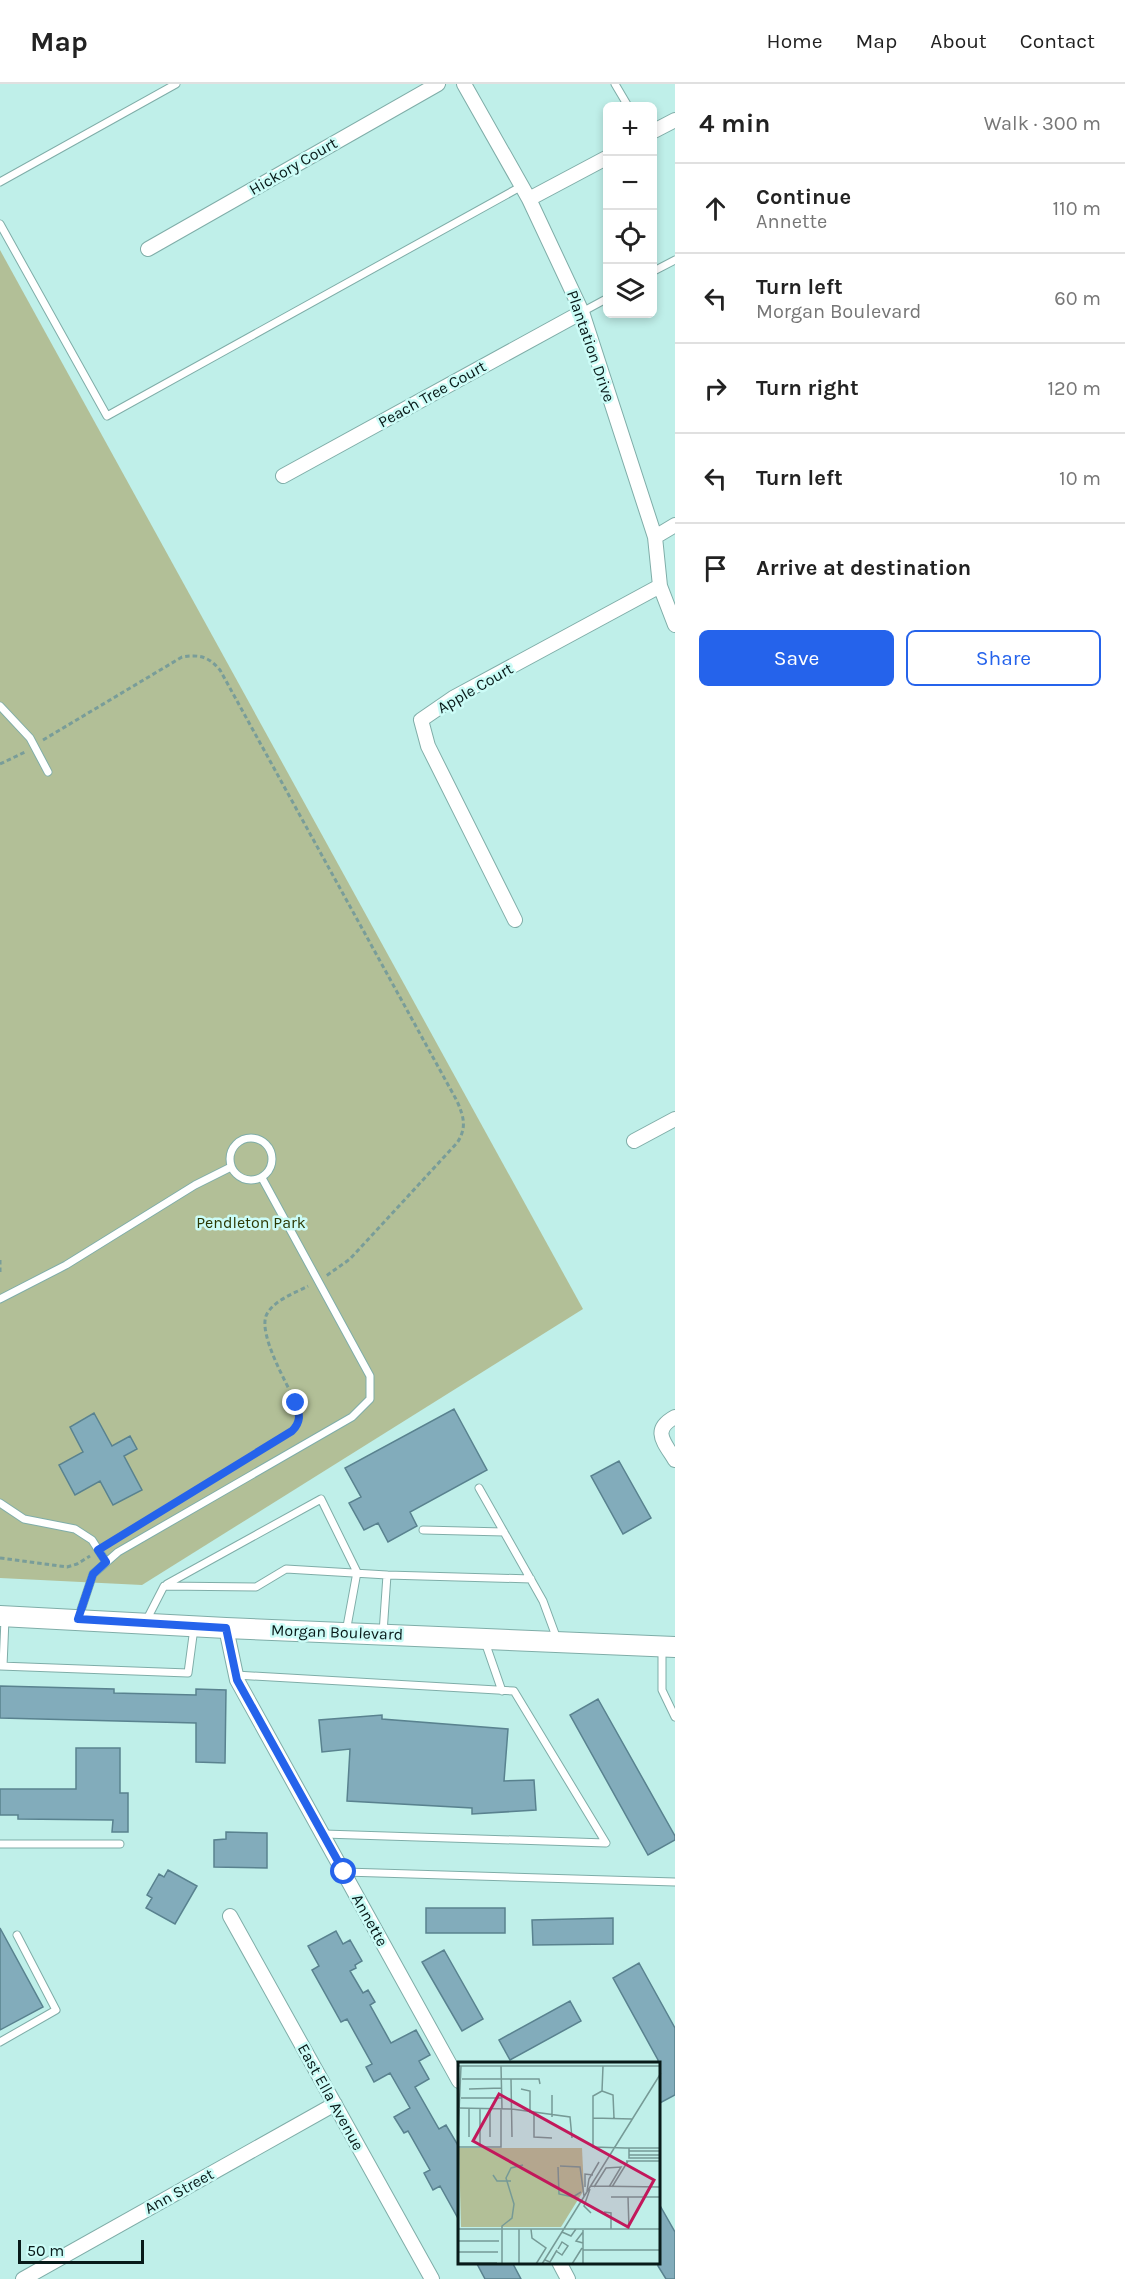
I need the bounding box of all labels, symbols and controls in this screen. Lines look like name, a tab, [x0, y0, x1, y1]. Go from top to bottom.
text: Map	[30, 25, 88, 58]
text: Home	[767, 29, 823, 53]
text: Map	[856, 29, 897, 53]
text: About	[930, 29, 987, 53]
text: Contact	[1020, 29, 1095, 53]
map controls	[603, 102, 657, 318]
button: +	[603, 102, 657, 156]
text: 4 min	[699, 108, 770, 139]
text: Walk · 300 m	[984, 112, 1101, 135]
street label: Hickory Court	[246, 133, 340, 199]
button: −	[603, 156, 657, 210]
text: Continue	[756, 184, 851, 210]
icon: ahead	[699, 192, 732, 225]
text: 110 m	[1052, 197, 1101, 220]
button: locate	[603, 210, 657, 264]
text: Annette	[756, 210, 827, 233]
button: layers	[603, 264, 657, 318]
text: Turn left	[756, 274, 843, 300]
icon: left	[699, 282, 732, 315]
text: 60 m	[1054, 287, 1101, 310]
street label: Plantation Drive	[563, 288, 619, 404]
text: Morgan Boulevard	[756, 300, 921, 323]
street label: Peach Tree Court	[375, 356, 489, 432]
icon: right	[699, 372, 732, 405]
text: Turn right	[756, 375, 859, 401]
text: 120 m	[1047, 377, 1101, 400]
icon: left	[699, 462, 732, 495]
text: Turn left	[756, 465, 843, 491]
text: 10 m	[1059, 467, 1101, 490]
icon: arrive	[699, 552, 732, 585]
text: Arrive at destination	[756, 555, 971, 581]
button: Save	[699, 630, 894, 686]
button: Share	[906, 630, 1101, 686]
street label: Apple Court	[434, 659, 516, 717]
park label: Pendleton Park	[196, 1213, 306, 1232]
route end	[282, 1389, 308, 1415]
street label: Morgan Boulevard	[271, 1620, 403, 1644]
route start	[330, 1858, 356, 1884]
street label: Annette	[348, 1890, 392, 1950]
street label: East Ella Avenue	[294, 2040, 368, 2154]
inset map	[458, 2062, 660, 2264]
street label: Ann Street	[141, 2164, 217, 2218]
scale bar	[18, 2237, 144, 2264]
text: 50 m	[27, 2241, 64, 2260]

